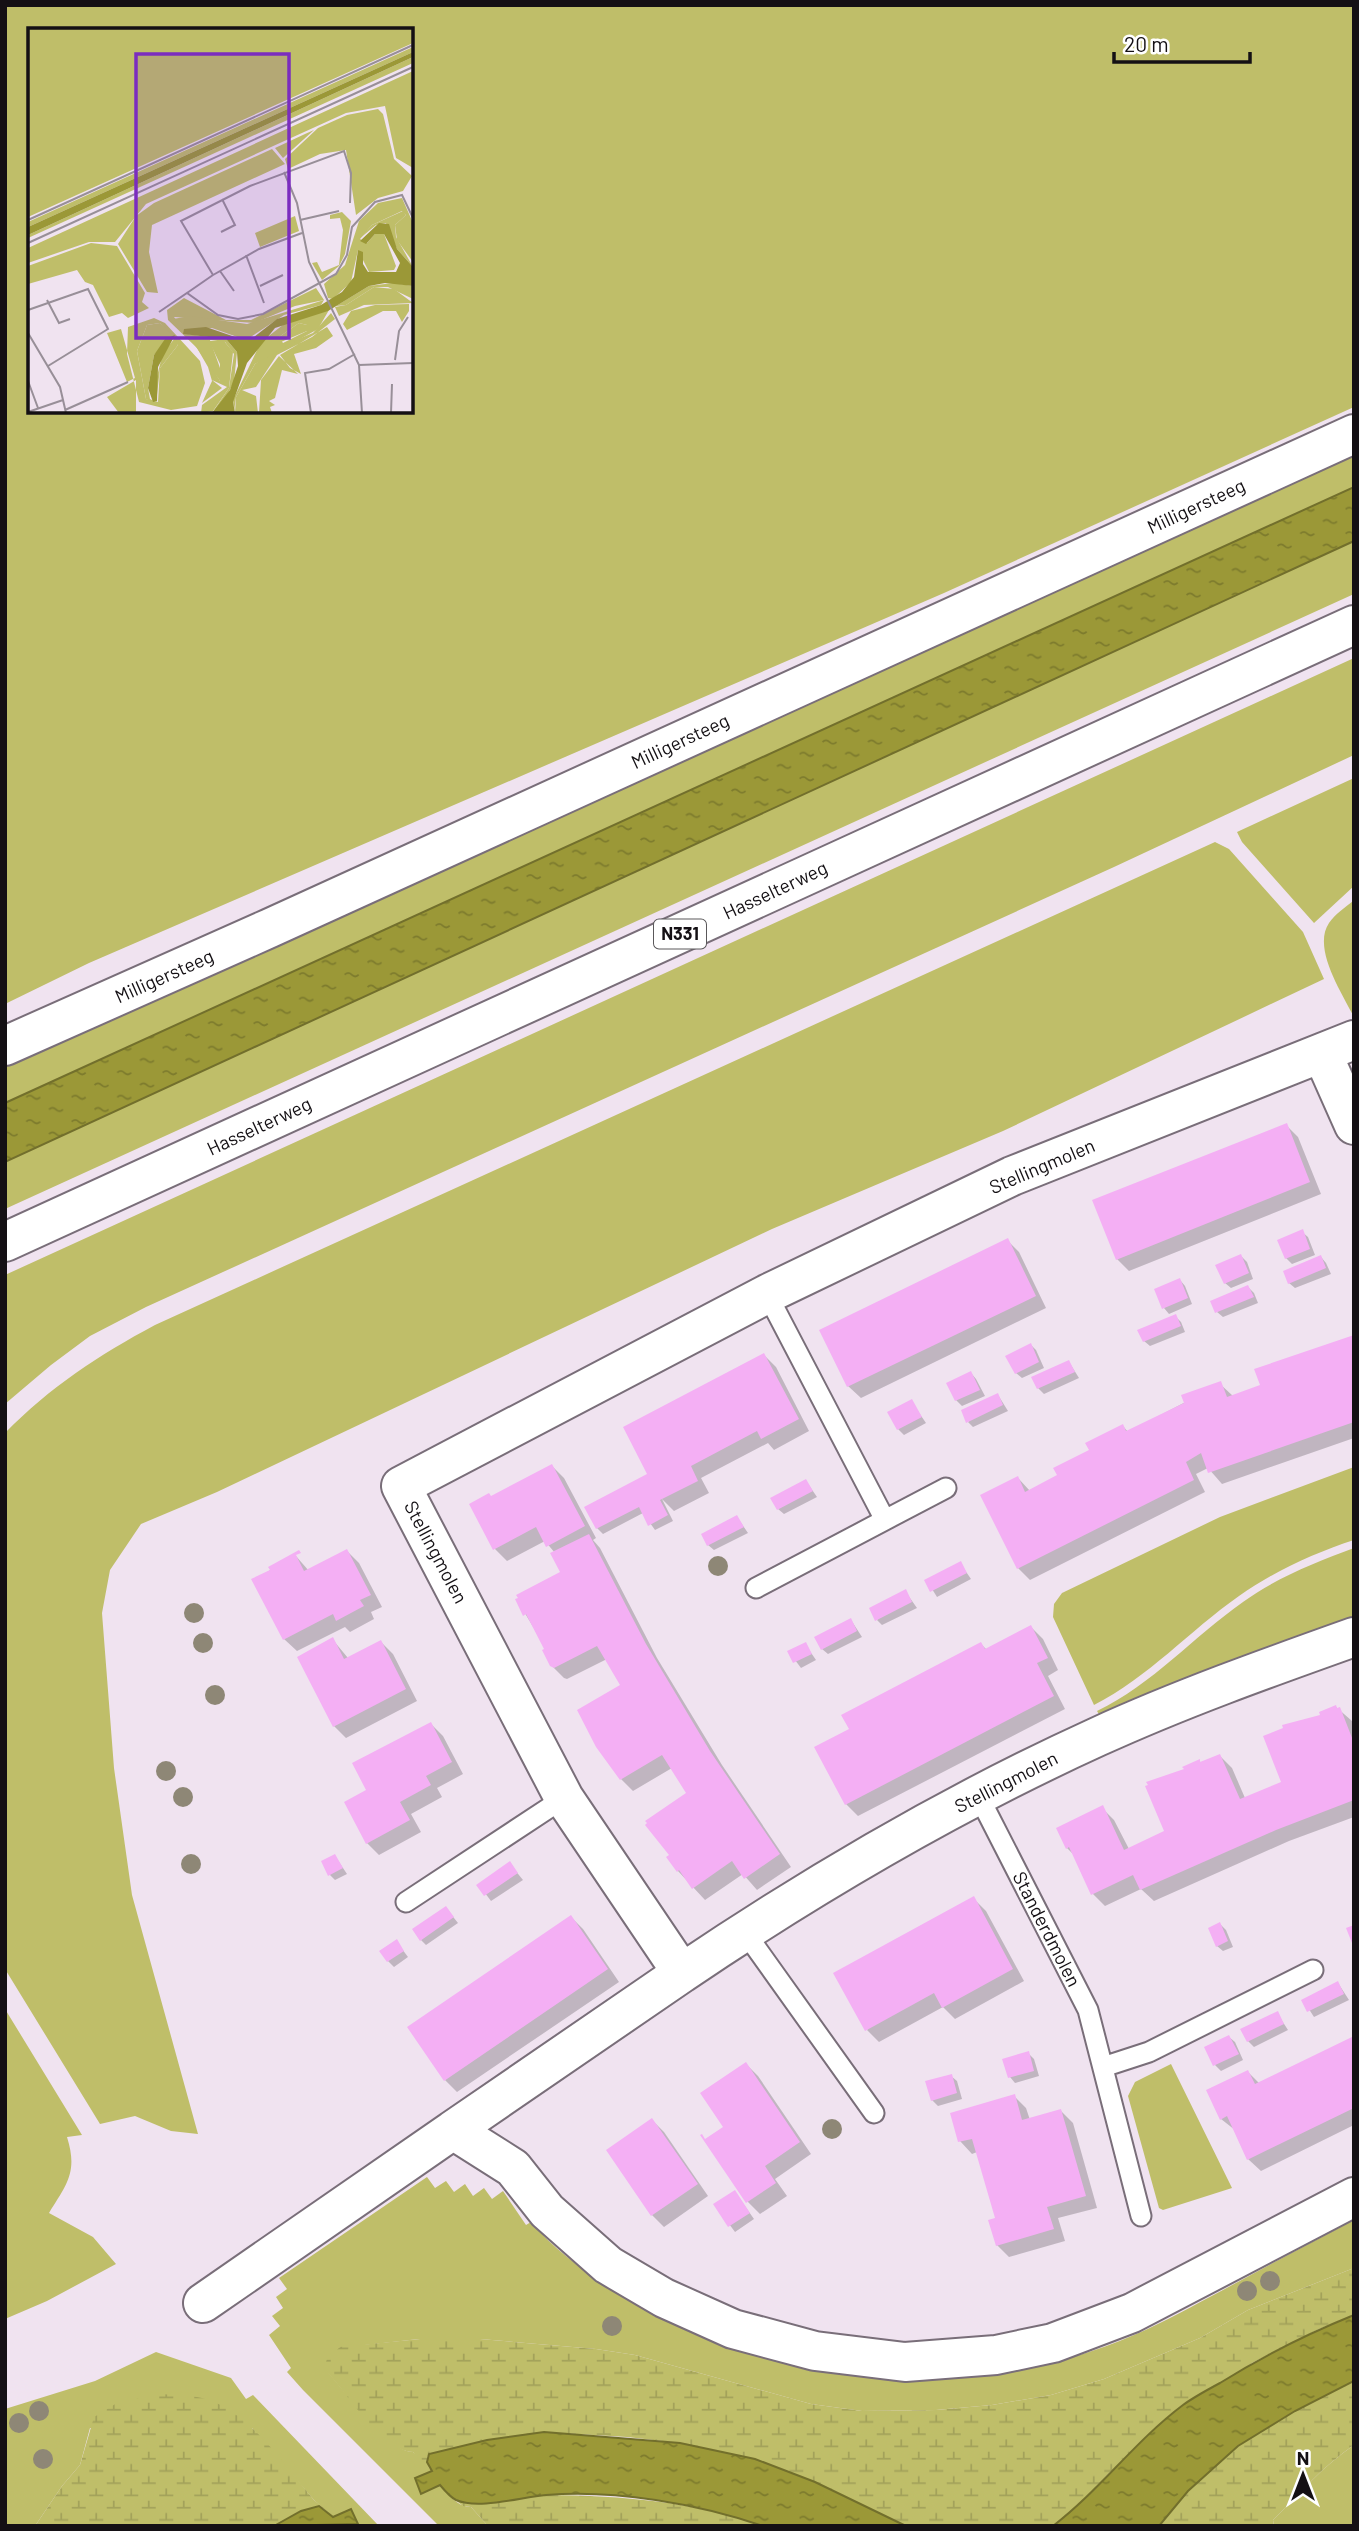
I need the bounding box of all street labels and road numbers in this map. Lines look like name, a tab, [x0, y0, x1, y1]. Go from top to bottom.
street label: Milligersteeg	[1143, 473, 1248, 538]
street label: Milligersteeg	[627, 708, 732, 773]
street label: Hasselterweg	[719, 855, 831, 924]
road number: N331	[654, 919, 706, 948]
street label: Milligersteeg	[111, 944, 217, 1007]
street label: Hasselterweg	[203, 1091, 315, 1160]
street label: Stellingmolen	[986, 1133, 1098, 1198]
street label: Stellingmolen	[400, 1497, 473, 1607]
street label: Stellingmolen	[950, 1746, 1061, 1817]
street label: Standerdmolen	[1009, 1867, 1086, 1990]

